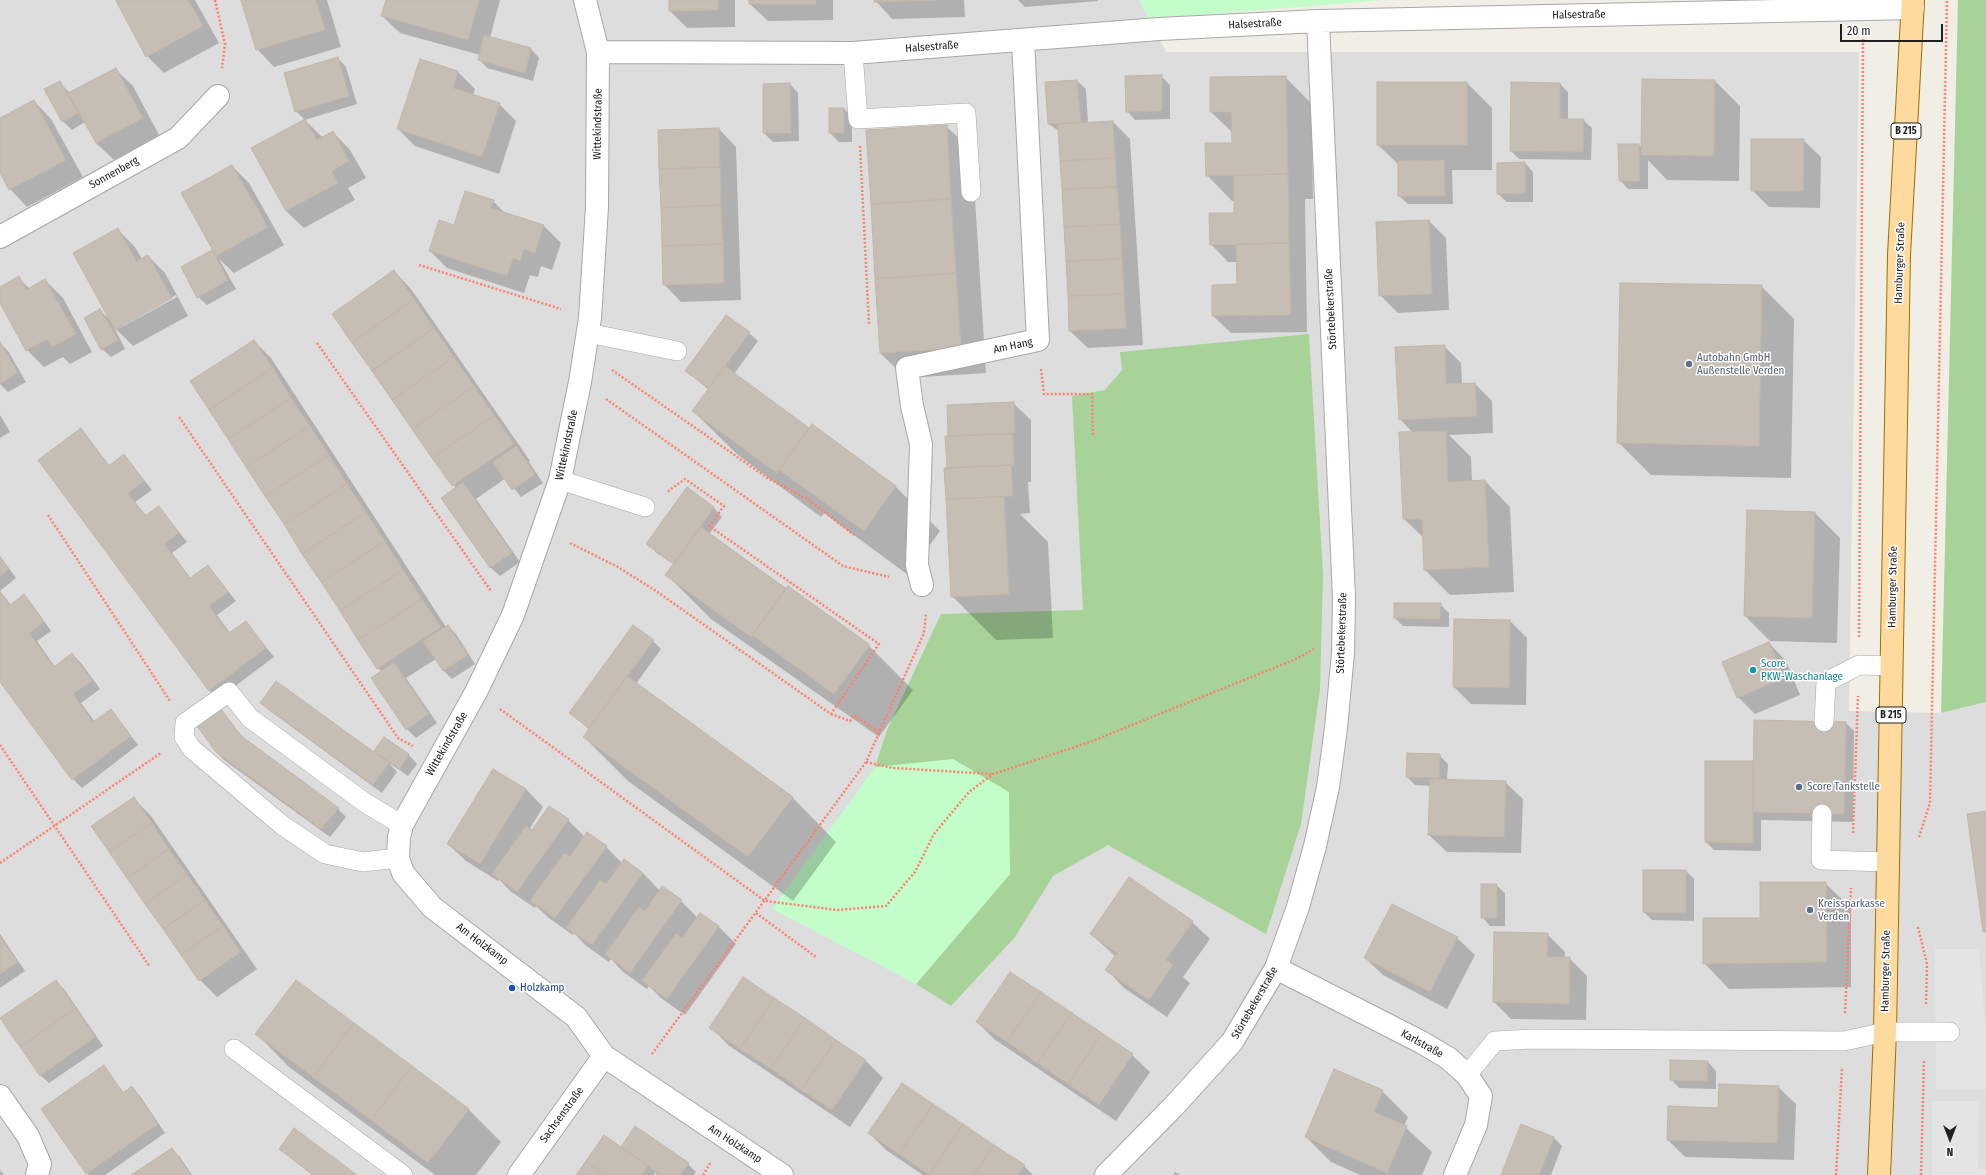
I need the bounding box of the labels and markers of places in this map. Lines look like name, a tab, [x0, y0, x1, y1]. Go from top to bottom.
place label: Autobahn GmbH Außenstelle Verden	[1697, 351, 1784, 377]
marker: Autobahn GmbH Außenstelle Verden	[1684, 359, 1694, 369]
place label: Score PKW-Waschanlage	[1761, 657, 1843, 683]
marker: Score PKW-Waschanlage	[1748, 665, 1758, 675]
place label: Score Tankstelle	[1807, 780, 1880, 794]
marker: Score Tankstelle	[1794, 782, 1804, 792]
place label: Kreissparkasse Verden	[1818, 897, 1885, 923]
marker: Kreissparkasse Verden	[1805, 905, 1815, 915]
place label: Holzkamp	[520, 981, 564, 995]
marker: Holzkamp	[507, 983, 517, 993]

